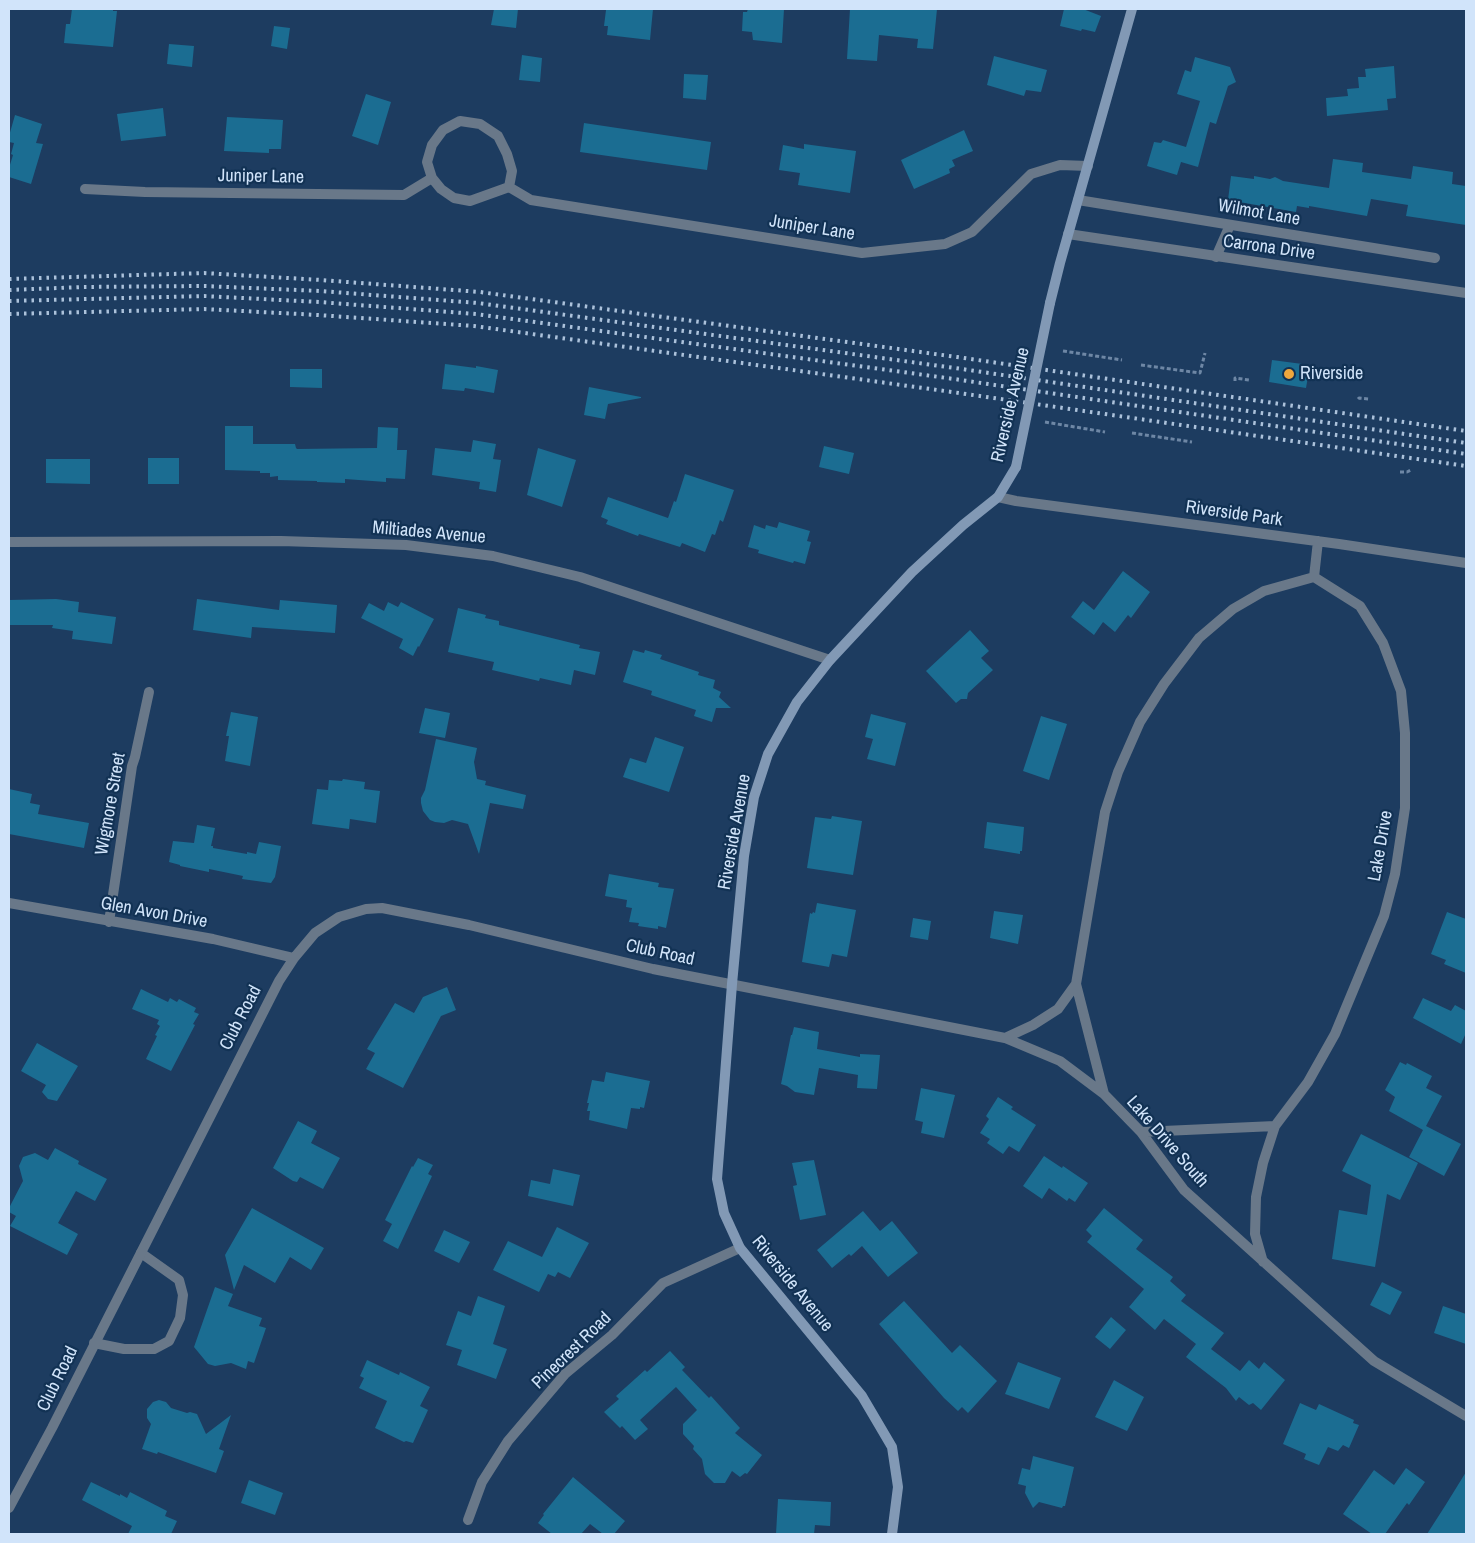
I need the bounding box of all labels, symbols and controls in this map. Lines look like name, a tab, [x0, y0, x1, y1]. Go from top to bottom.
street label: Juniper Lane	[218, 165, 304, 189]
street label: Wilmot Lane	[1216, 195, 1302, 231]
street label: Juniper Lane	[768, 211, 856, 245]
street label: Carrona Drive	[1222, 231, 1316, 265]
street label: Riverside Avenue	[987, 346, 1035, 464]
place label: Riverside	[1300, 363, 1363, 385]
marker: Riverside	[1282, 367, 1296, 381]
street label: Riverside Park	[1184, 497, 1284, 531]
street label: Miltiades Avenue	[371, 517, 487, 549]
street label: Wigmore Street	[91, 751, 131, 857]
street label: Riverside Avenue	[714, 772, 756, 892]
street label: Lake Drive	[1364, 809, 1398, 883]
street label: Glen Avon Drive	[99, 893, 209, 933]
street label: Club Road	[624, 935, 696, 971]
street label: Club Road	[216, 982, 266, 1054]
street label: Lake Drive South	[1121, 1092, 1213, 1192]
street label: Riverside Avenue	[747, 1232, 837, 1336]
street label: Pinecrest Road	[528, 1308, 616, 1394]
street label: Club Road	[33, 1343, 83, 1415]

